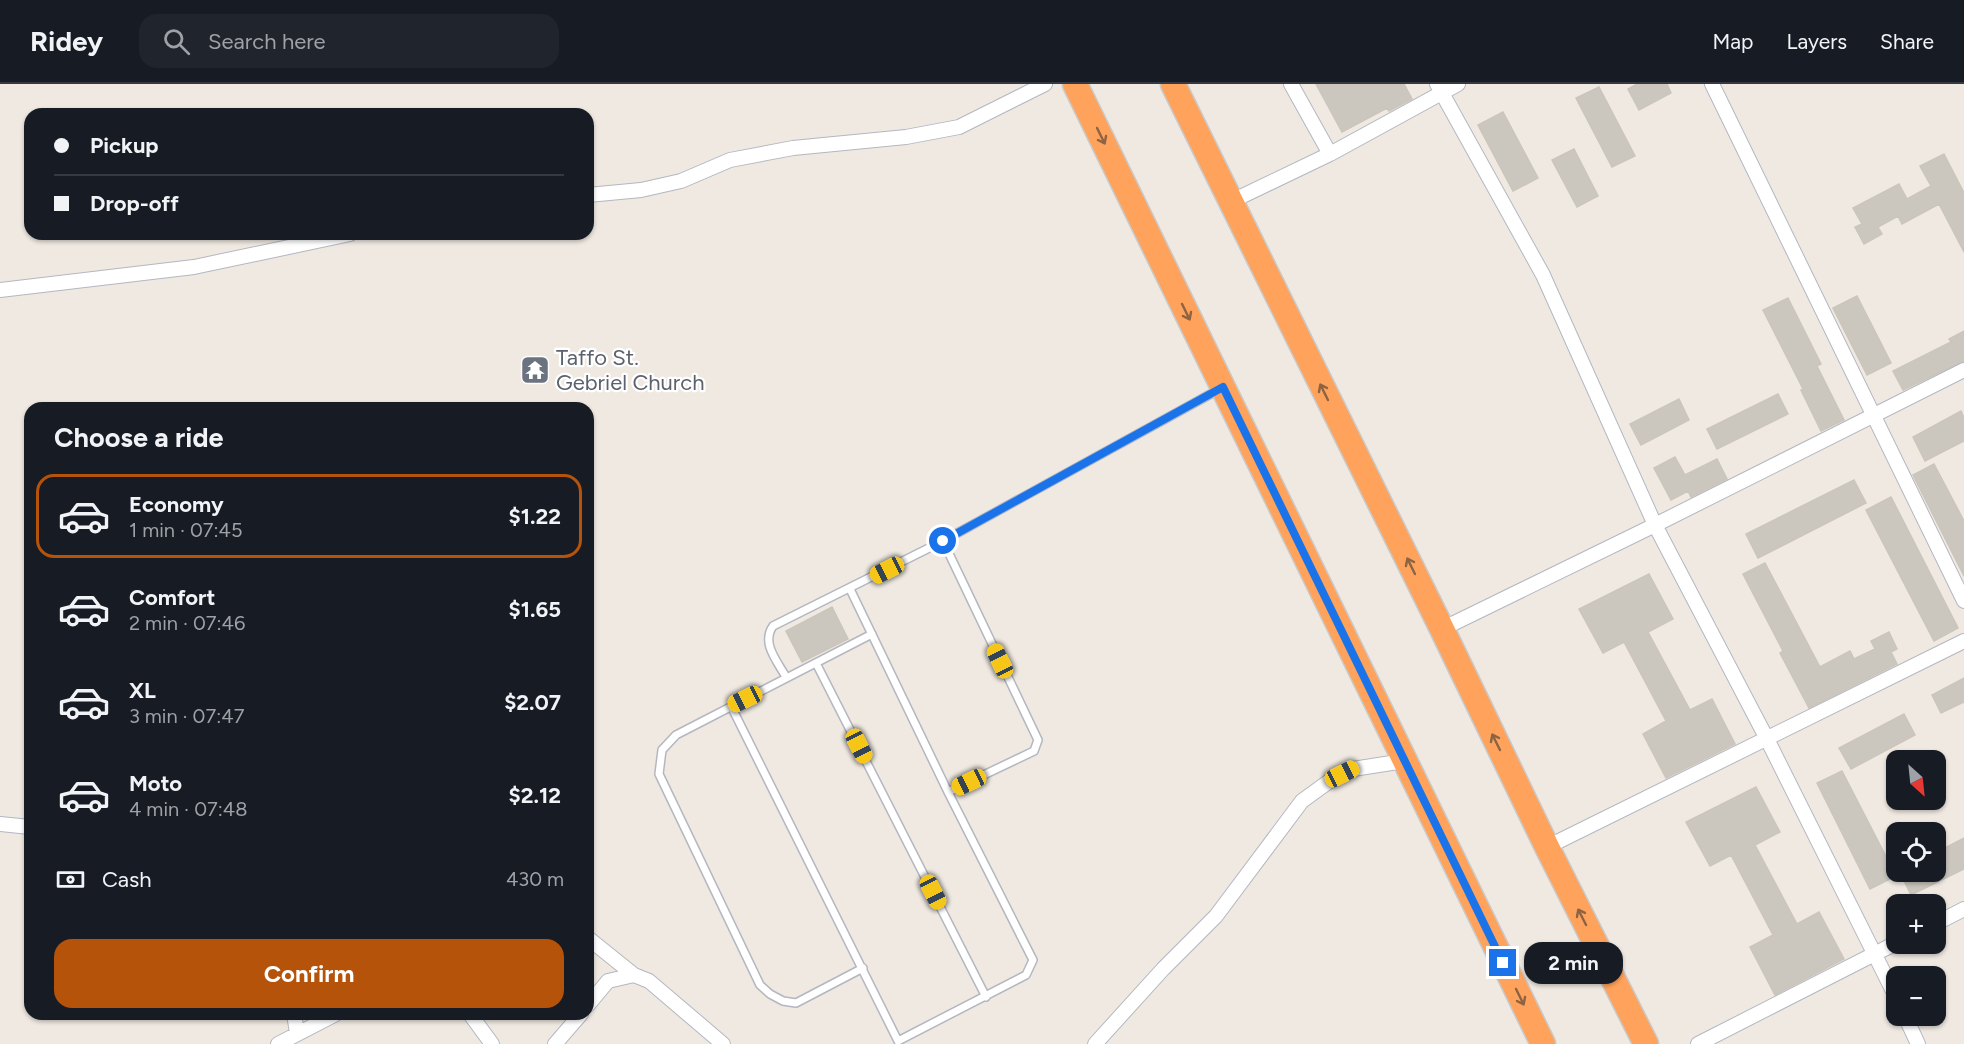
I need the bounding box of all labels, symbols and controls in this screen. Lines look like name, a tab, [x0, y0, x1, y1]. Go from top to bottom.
search box	[139, 14, 559, 68]
text: Ridey	[30, 24, 103, 58]
icon: search	[160, 25, 193, 58]
text: Search here	[208, 28, 326, 55]
text: Map	[1713, 29, 1753, 54]
text: Layers	[1786, 29, 1847, 54]
text: Share	[1880, 29, 1934, 54]
one-way arrow	[1096, 127, 1107, 145]
text: Pickup	[90, 132, 159, 159]
text: Drop-off	[90, 190, 179, 217]
one-way arrow	[1181, 302, 1193, 320]
place label: Taffo St. Gebriel Church	[556, 344, 704, 396]
temple icon: Taffo St. Gebriel Church	[519, 354, 551, 386]
one-way arrow	[1318, 383, 1329, 401]
text: Choose a ride	[54, 421, 223, 454]
icon: car	[57, 489, 111, 543]
text: Economy	[129, 491, 224, 518]
text: $1.22	[509, 503, 561, 530]
text: 1 min · 07:45	[129, 518, 243, 542]
route start	[929, 527, 956, 554]
car	[867, 554, 907, 586]
one-way arrow	[1404, 558, 1416, 576]
icon: car	[57, 582, 111, 636]
text: Comfort	[129, 584, 215, 611]
text: $1.65	[509, 596, 561, 623]
text: 2 min · 07:46	[129, 611, 245, 635]
car	[984, 641, 1016, 681]
icon: car	[57, 675, 111, 729]
text: XL	[129, 677, 156, 704]
car	[725, 683, 765, 715]
text: $2.07	[504, 689, 561, 716]
text: 3 min · 07:47	[129, 704, 244, 728]
car	[843, 726, 875, 766]
one-way arrow	[1489, 733, 1501, 751]
north arrow	[1886, 750, 1946, 810]
map controls	[1886, 750, 1946, 1026]
car	[1322, 758, 1362, 790]
car	[949, 766, 989, 798]
icon: car	[57, 768, 111, 822]
text: Moto	[129, 770, 182, 797]
text: $2.12	[509, 782, 561, 809]
text: 4 min · 07:48	[129, 797, 247, 821]
button: locate	[1886, 822, 1946, 882]
icon: cash	[54, 863, 87, 896]
text: Cash	[102, 866, 152, 893]
text: 430 m	[506, 867, 564, 891]
car	[917, 872, 949, 912]
button: +	[1886, 894, 1946, 954]
one-way arrow	[1575, 908, 1587, 926]
button: Confirm	[54, 939, 564, 1008]
callout: 2 min	[1524, 942, 1623, 984]
route end	[1489, 949, 1516, 976]
text: 2 min	[1548, 951, 1599, 975]
button: −	[1886, 966, 1946, 1026]
one-way arrow	[1514, 988, 1526, 1006]

